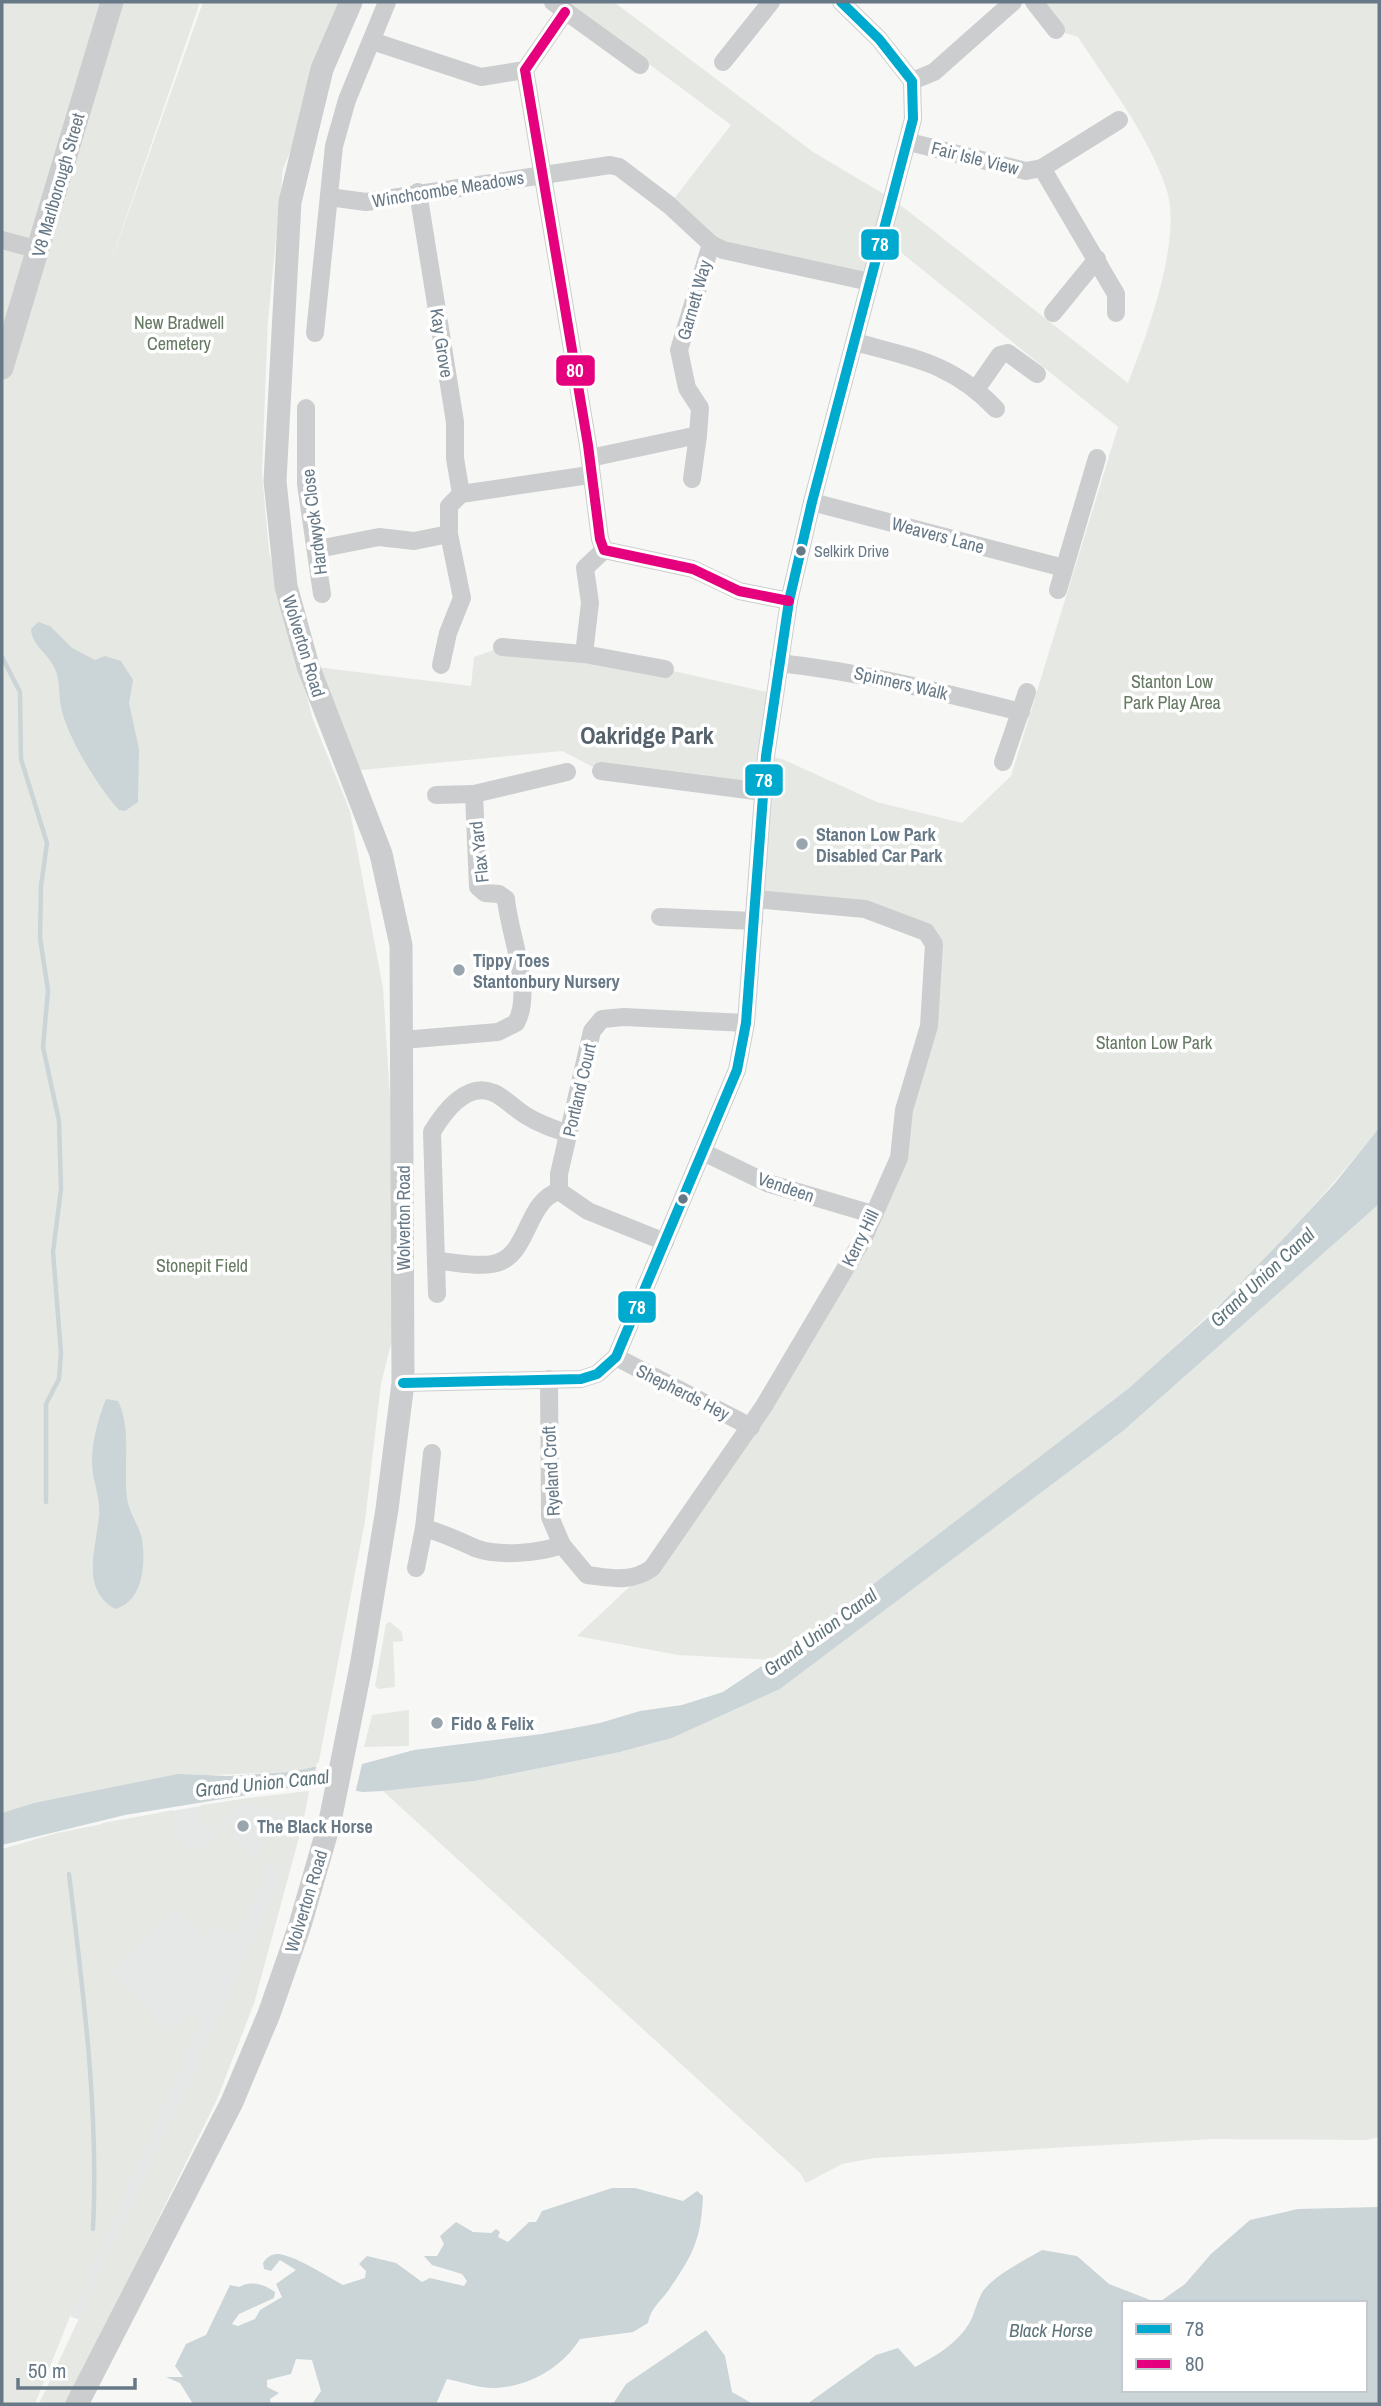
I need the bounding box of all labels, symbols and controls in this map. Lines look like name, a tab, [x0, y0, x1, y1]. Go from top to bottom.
street label: V8 Marlborough Street	[26, 110, 90, 260]
street label: Fair Isle View	[929, 135, 1022, 181]
street label: Winchcombe Meadows	[370, 165, 526, 213]
line badge: 78	[860, 228, 900, 261]
text: 78	[871, 231, 889, 257]
street label: Garnett Way	[671, 256, 718, 343]
street label: Kay Grove	[424, 307, 460, 379]
park label: New Bradwell Cemetery	[134, 310, 224, 356]
line badge: 80	[555, 354, 596, 387]
text: 80	[566, 357, 584, 383]
street label: Hardwyck Close	[295, 468, 333, 576]
street label: Weavers Lane	[889, 511, 987, 559]
place label: Selkirk Drive	[814, 540, 889, 562]
marker: Selkirk Drive	[794, 544, 808, 558]
street label: Wolverton Road	[277, 592, 331, 700]
street label: Spinners Walk	[852, 660, 951, 706]
park label: Stanton Low Park Play Area	[1123, 669, 1221, 715]
district label: Oakridge Park	[580, 719, 714, 751]
line badge: 78	[744, 763, 784, 797]
text: 78	[755, 767, 773, 793]
street label: Flax Yard	[463, 820, 495, 884]
place label: Stanon Low Park Disabled Car Park	[816, 822, 943, 868]
marker: Stanon Low Park Disabled Car Park	[794, 836, 810, 852]
place label: Tippy Toes Stantonbury Nursery	[473, 948, 621, 994]
marker: Tippy Toes Stantonbury Nursery	[451, 962, 467, 978]
park label: Stanton Low Park	[1096, 1030, 1213, 1055]
street label: Portland Court	[556, 1041, 602, 1139]
street label: Wolverton Road	[391, 1165, 416, 1271]
street label: Vendeen	[754, 1166, 818, 1208]
unlabelled marker	[676, 1192, 690, 1206]
street label: Kerry Hill	[835, 1205, 885, 1271]
water label: Grand Union Canal	[1204, 1221, 1320, 1332]
park label: Stonepit Field	[156, 1253, 248, 1278]
line badge: 78	[617, 1290, 657, 1324]
text: 78	[628, 1294, 646, 1320]
street label: Shepherds Hey	[632, 1358, 735, 1427]
street label: Ryeland Croft	[536, 1425, 566, 1517]
water label: Grand Union Canal	[758, 1582, 882, 1682]
place label: Fido & Felix	[451, 1711, 535, 1736]
marker: Fido & Felix	[429, 1715, 445, 1731]
water label: Grand Union Canal	[194, 1763, 331, 1803]
place label: The Black Horse	[257, 1814, 373, 1839]
marker: The Black Horse	[235, 1818, 251, 1834]
street label: Wolverton Road	[279, 1847, 333, 1955]
legend	[1122, 2301, 1367, 2392]
text: 78	[1185, 2314, 1204, 2343]
water label: Black Horse	[1009, 2317, 1093, 2343]
scale bar	[18, 2346, 135, 2390]
text: 80	[1185, 2349, 1204, 2378]
text: 50 m	[28, 2356, 66, 2385]

